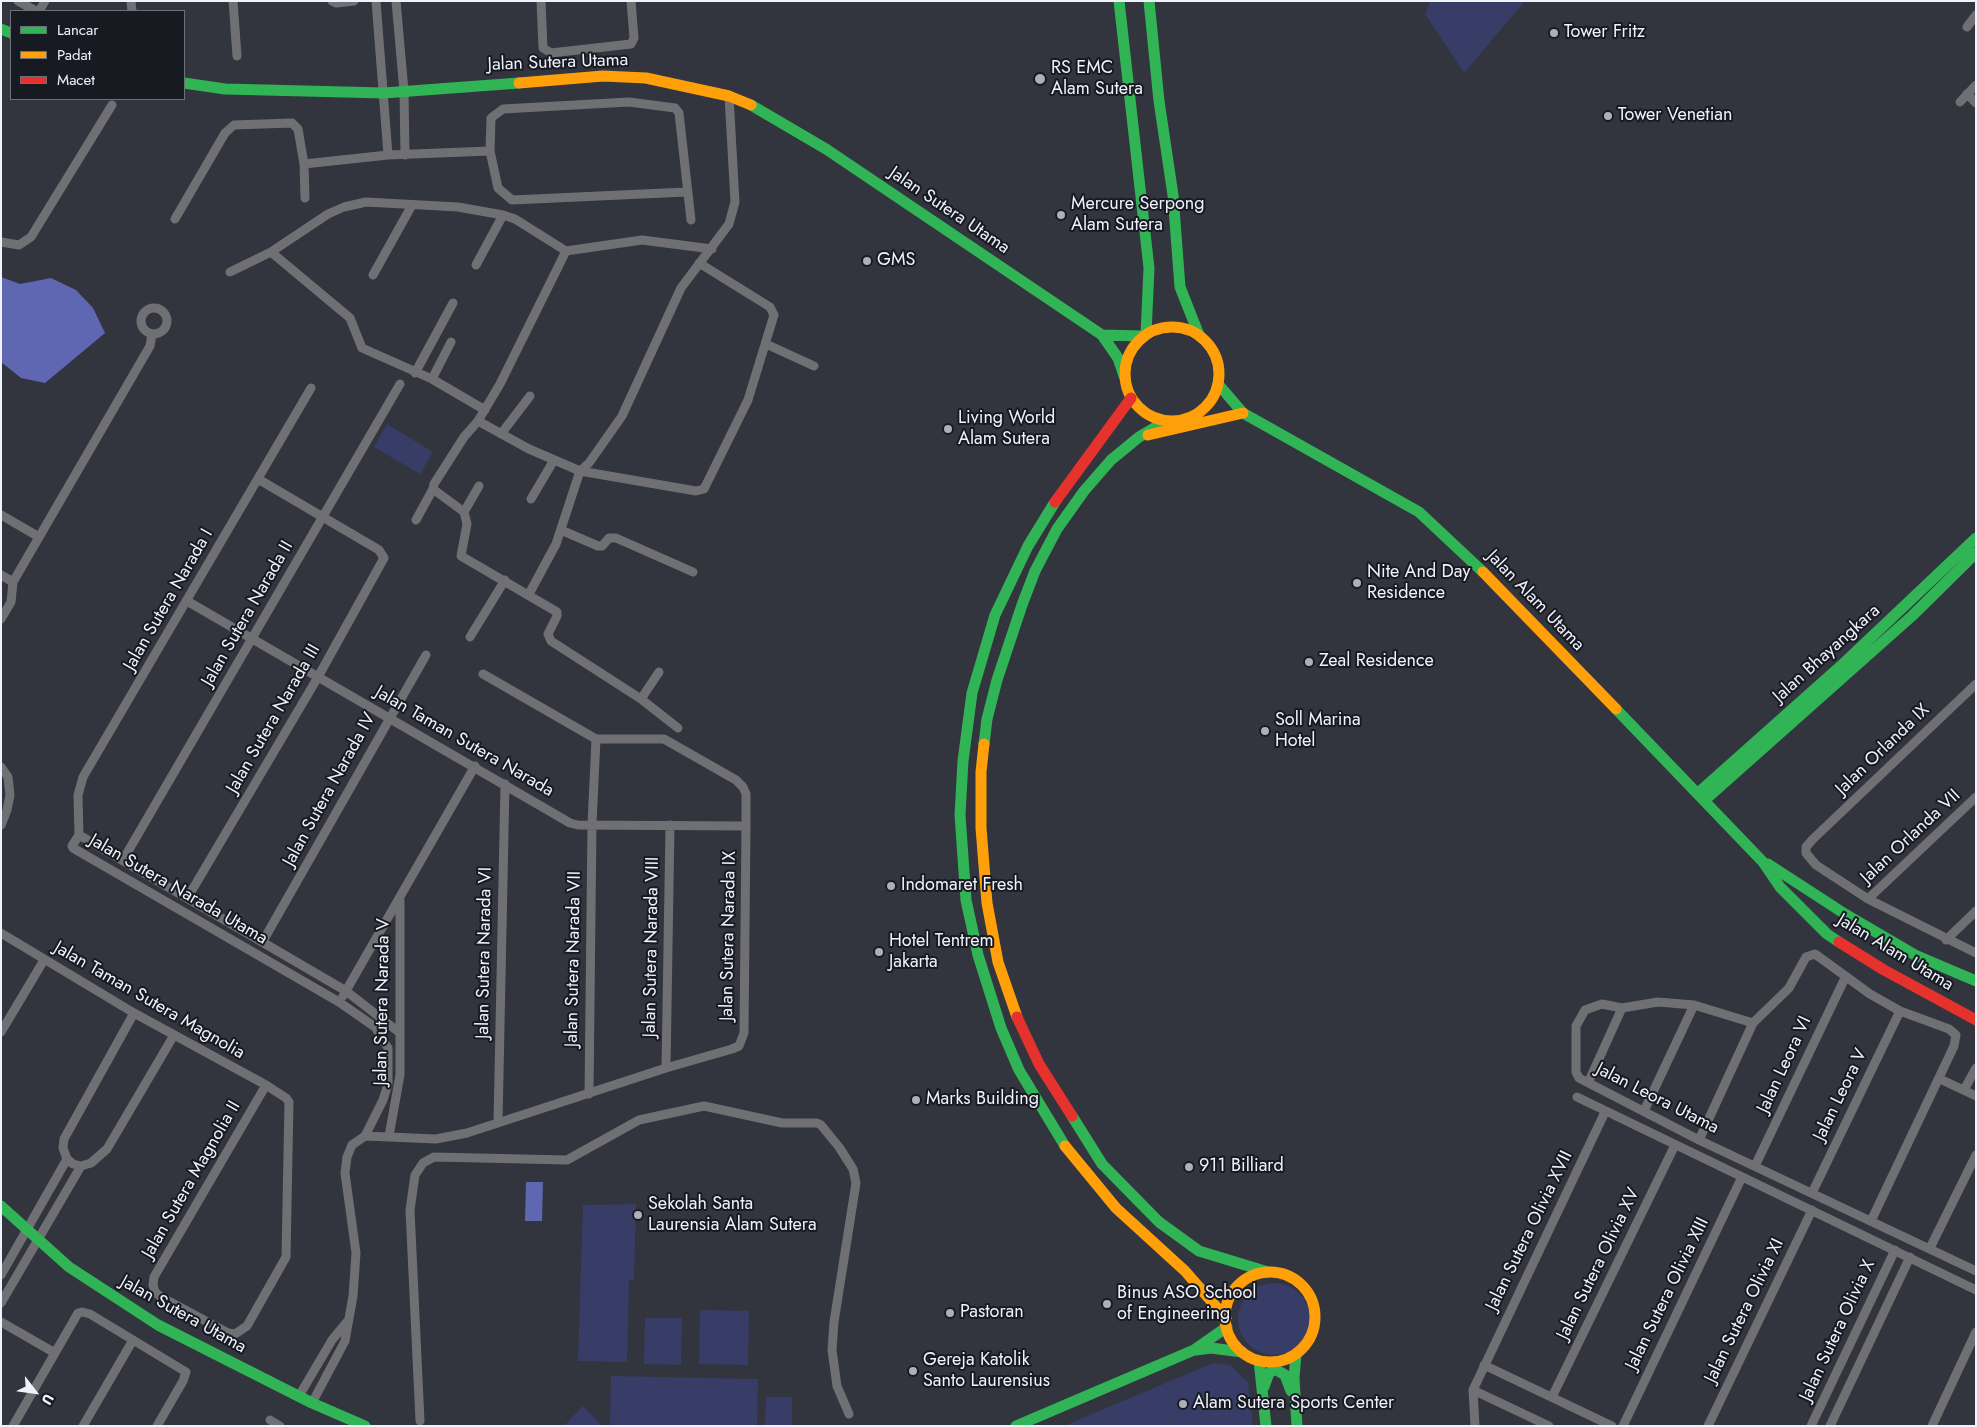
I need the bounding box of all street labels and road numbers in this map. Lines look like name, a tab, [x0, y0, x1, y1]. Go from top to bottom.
street label: Jalan Sutera Utama	[487, 50, 629, 76]
street label: Jalan Sutera Utama	[885, 163, 1013, 259]
street label: Jalan Sutera Narada I	[120, 525, 218, 675]
street label: Jalan Sutera Narada II	[198, 537, 298, 691]
street label: Jalan Alam Utama	[1481, 546, 1589, 656]
street label: Jalan Bhayangkara	[1769, 600, 1885, 708]
street label: Jalan Sutera Narada III	[222, 641, 326, 797]
street label: Jalan Taman Sutera Narada	[371, 682, 557, 802]
street label: Jalan Orlanda IX	[1832, 700, 1934, 800]
street label: Jalan Sutera Narada IV	[279, 710, 381, 870]
street label: Jalan Orlanda VII	[1857, 785, 1965, 889]
street label: Jalan Sutera Narada Utama	[85, 830, 271, 950]
street label: Jalan Sutera Narada IX	[717, 851, 741, 1021]
street label: Jalan Sutera Narada VIII	[640, 857, 664, 1037]
street label: Jalan Sutera Narada VI	[473, 867, 497, 1039]
street label: Jalan Sutera Narada VII	[562, 871, 586, 1047]
street label: Jalan Alam Utama	[1833, 910, 1957, 996]
street label: Jalan Sutera Narada V	[371, 918, 395, 1086]
street label: Jalan Taman Sutera Magnolia	[50, 937, 248, 1065]
street label: Jalan Leora VI	[1753, 1013, 1817, 1117]
street label: Jalan Leora V	[1809, 1045, 1873, 1145]
street label: Jalan Leora Utama	[1592, 1059, 1722, 1139]
street label: Jalan Sutera Magnolia II	[138, 1097, 246, 1263]
street label: Jalan Sutera Olivia XVII	[1482, 1148, 1578, 1314]
street label: Jalan Sutera Olivia XV	[1553, 1185, 1645, 1343]
street label: Jalan Sutera Olivia XIII	[1622, 1214, 1714, 1374]
street label: Jalan Sutera Olivia XI	[1701, 1235, 1789, 1387]
street label: Jalan Sutera Olivia X	[1796, 1257, 1880, 1405]
street label: Jalan Sutera Utama	[116, 1271, 250, 1359]

